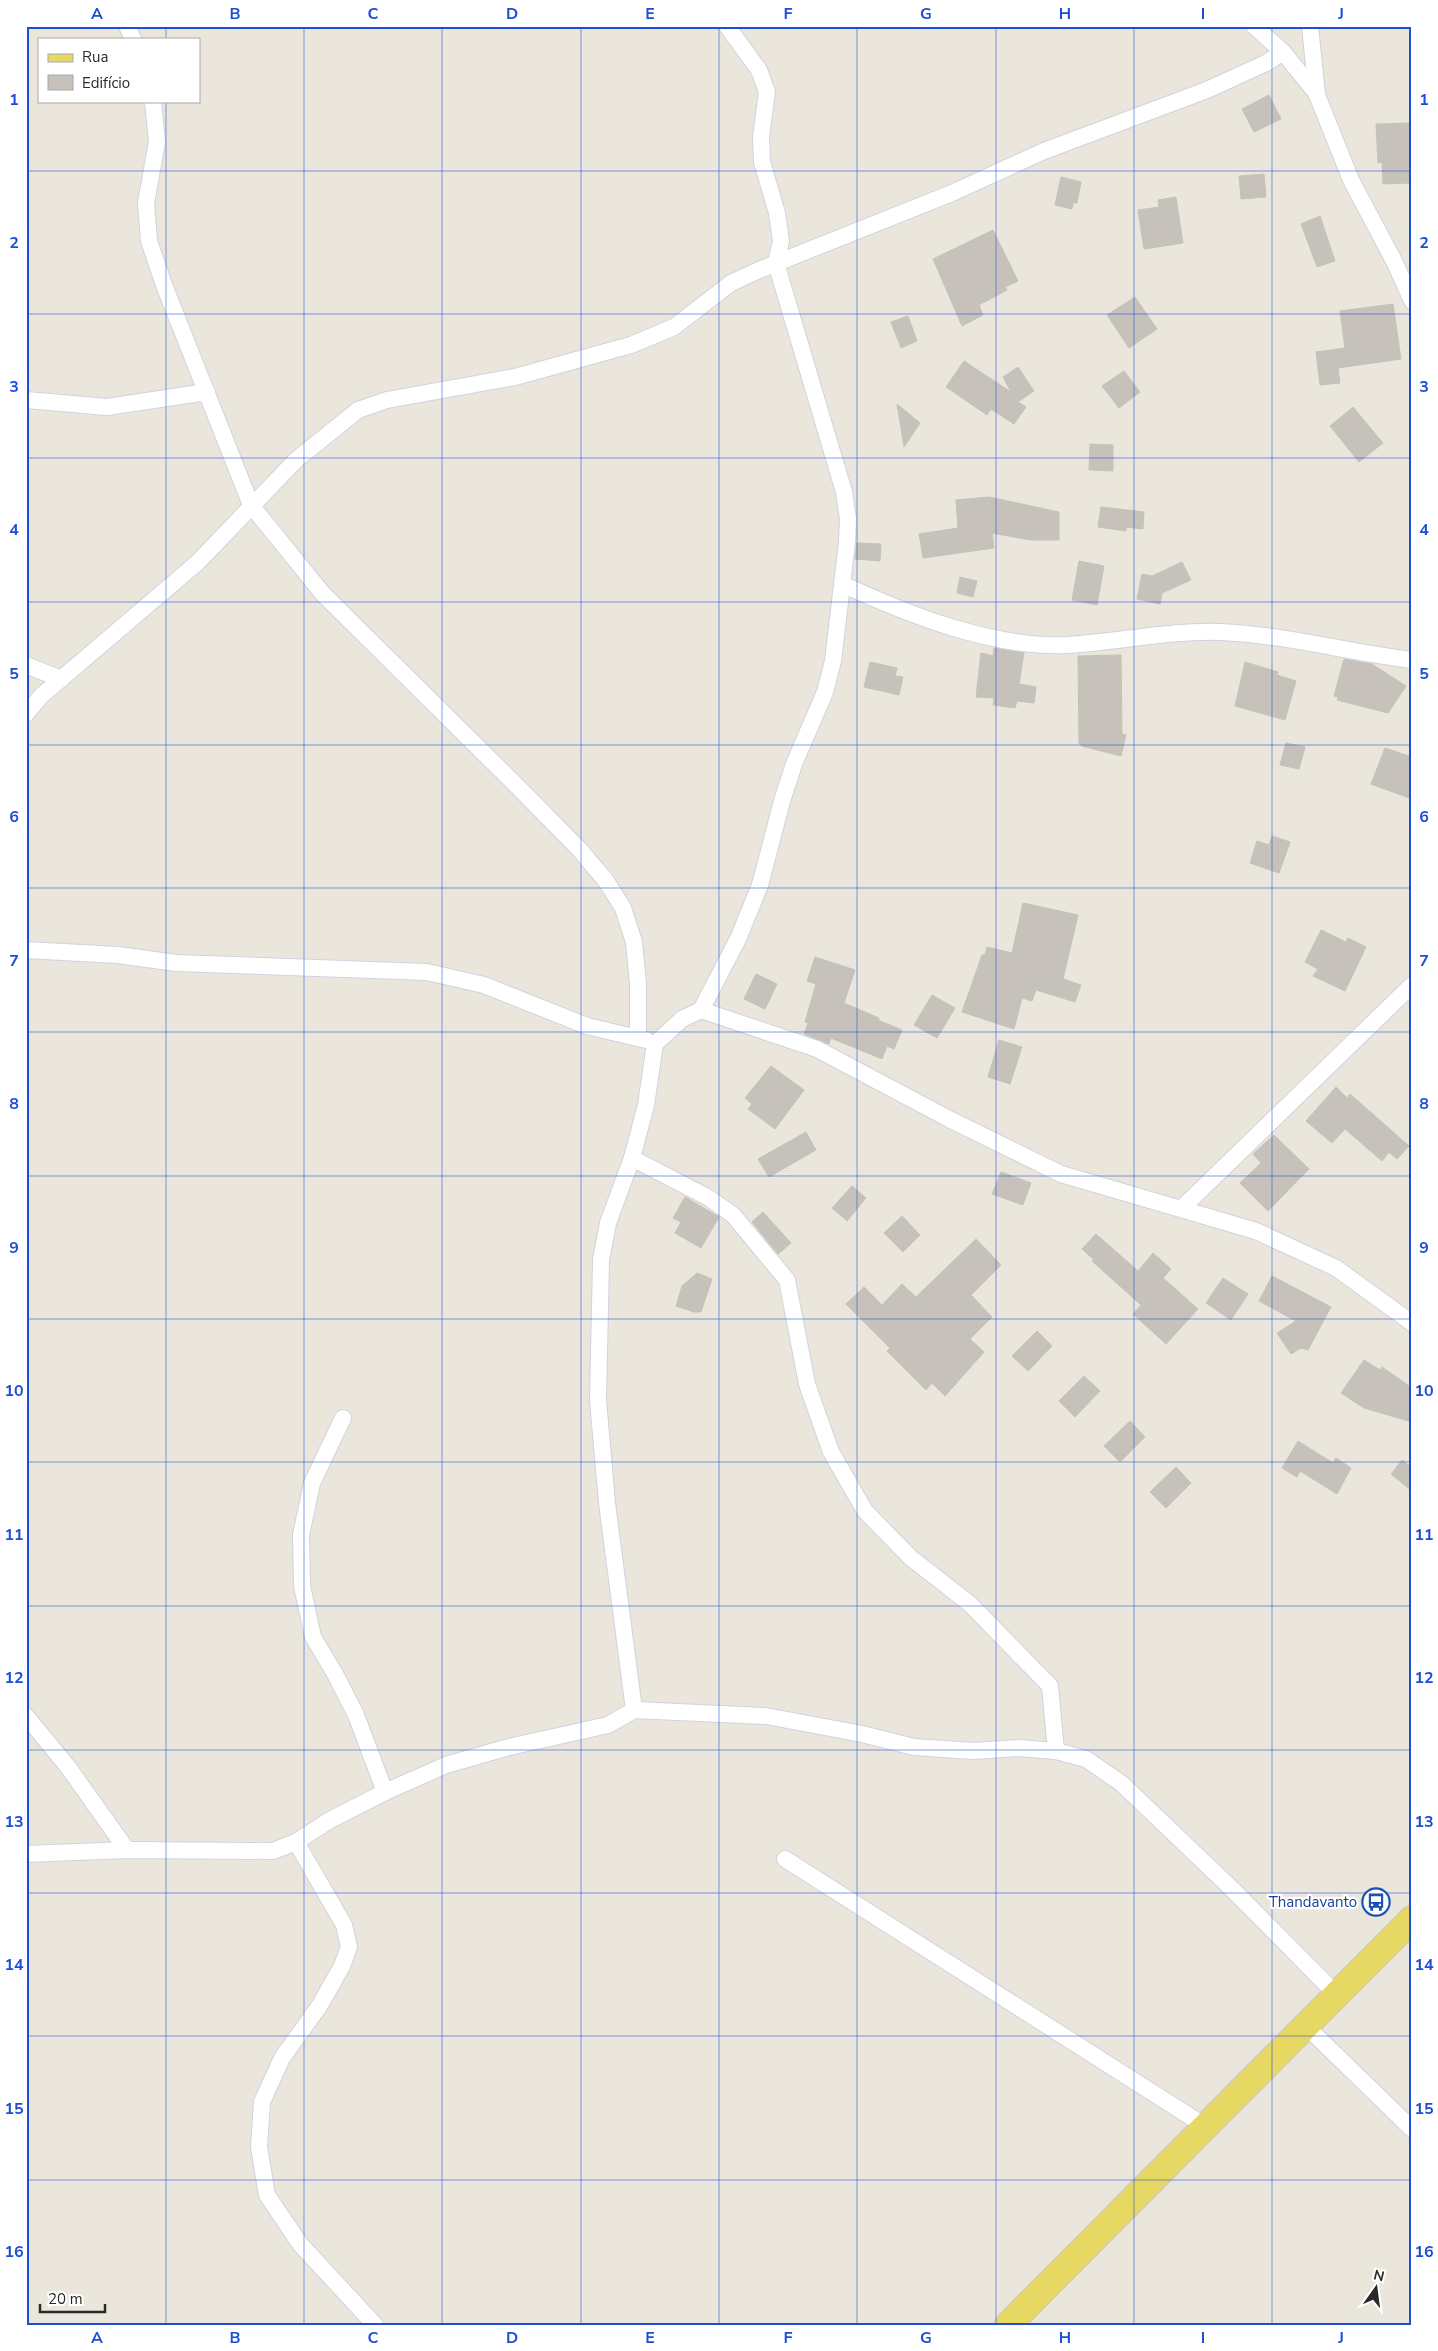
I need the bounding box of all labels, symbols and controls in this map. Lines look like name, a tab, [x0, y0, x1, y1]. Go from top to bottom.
text: A	[91, 3, 103, 25]
text: B	[229, 3, 241, 25]
text: C	[368, 3, 379, 25]
text: D	[506, 3, 518, 25]
text: E	[645, 3, 655, 25]
text: F	[784, 3, 793, 25]
text: G	[920, 3, 932, 25]
text: H	[1059, 3, 1071, 25]
text: I	[1201, 3, 1205, 25]
text: J	[1337, 3, 1344, 25]
legend	[38, 38, 200, 102]
text: Rua	[82, 47, 108, 67]
text: Edifício	[82, 73, 130, 93]
text: 1	[9, 89, 19, 111]
text: 1	[1419, 89, 1429, 111]
text: 2	[9, 232, 19, 254]
text: 2	[1419, 232, 1429, 254]
text: 3	[9, 376, 19, 398]
text: 3	[1419, 376, 1429, 398]
text: 4	[9, 519, 19, 541]
text: 4	[1419, 519, 1429, 541]
text: 5	[9, 663, 19, 685]
text: 5	[1419, 663, 1429, 685]
text: 6	[9, 806, 19, 828]
text: 6	[1419, 806, 1429, 828]
text: 7	[9, 950, 19, 972]
text: 7	[1419, 950, 1429, 972]
text: 8	[9, 1093, 19, 1115]
text: 8	[1419, 1093, 1429, 1115]
text: 9	[9, 1237, 19, 1259]
text: 9	[1419, 1237, 1429, 1259]
text: 10	[4, 1380, 24, 1402]
text: 10	[1414, 1380, 1434, 1402]
text: 11	[4, 1524, 24, 1546]
text: 11	[1414, 1524, 1434, 1546]
text: 12	[4, 1667, 24, 1689]
text: 12	[1414, 1667, 1434, 1689]
text: 13	[4, 1811, 24, 1833]
text: 13	[1414, 1811, 1434, 1833]
bus stop icon: Thandavanto	[1361, 1887, 1391, 1917]
place label: Thandavanto	[1269, 1892, 1357, 1912]
text: 14	[4, 1954, 24, 1976]
text: 14	[1414, 1954, 1434, 1976]
text: 15	[4, 2098, 24, 2120]
text: 15	[1414, 2098, 1434, 2120]
text: 16	[4, 2241, 24, 2263]
text: 16	[1414, 2241, 1434, 2263]
north arrow	[1350, 2264, 1400, 2314]
text: N	[1372, 2265, 1386, 2286]
scale bar	[40, 2281, 105, 2313]
text: 20 m	[48, 2289, 83, 2309]
text: A	[91, 2327, 103, 2349]
text: B	[229, 2327, 241, 2349]
text: C	[368, 2327, 379, 2349]
text: D	[506, 2327, 518, 2349]
text: E	[645, 2327, 655, 2349]
text: F	[784, 2327, 793, 2349]
text: G	[920, 2327, 932, 2349]
text: H	[1059, 2327, 1071, 2349]
text: I	[1201, 2327, 1205, 2349]
text: J	[1337, 2327, 1344, 2349]

